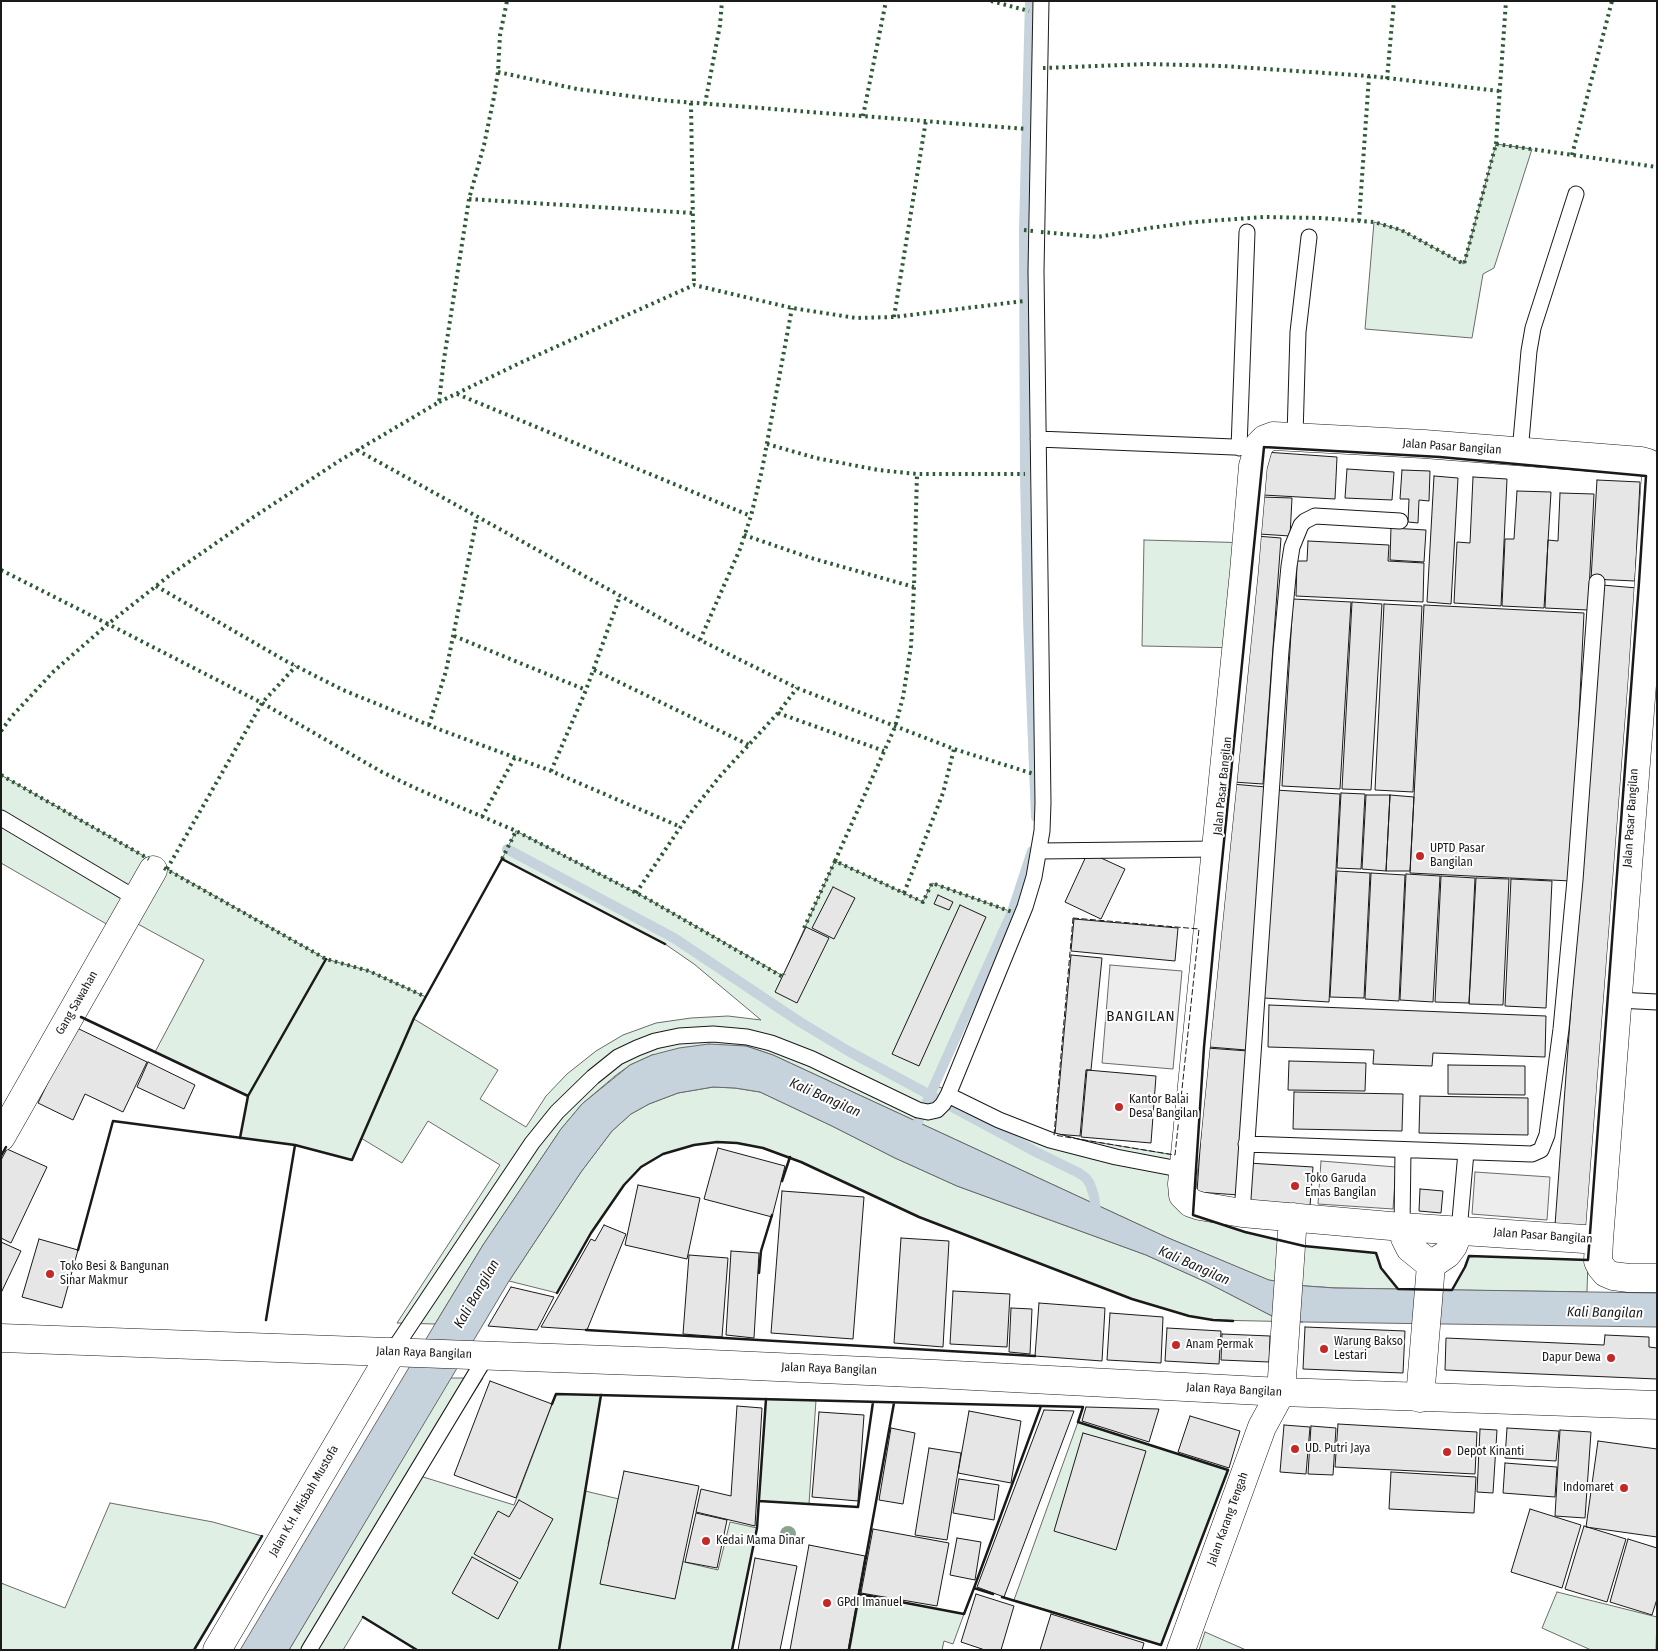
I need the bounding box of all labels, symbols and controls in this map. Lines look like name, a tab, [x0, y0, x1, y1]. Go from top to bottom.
street label: Jalan Pasar Bangilan	[1402, 436, 1502, 458]
street label: Jalan Pasar Bangilan	[1211, 736, 1235, 836]
street label: Jalan Pasar Bangilan	[1620, 768, 1642, 868]
place label: UPTD Pasar Bangilan	[1430, 842, 1485, 870]
marker: UPTD Pasar Bangilan	[1414, 850, 1426, 862]
street label: Gang Sawahan	[53, 968, 101, 1038]
district label: BANGILAN	[1105, 1008, 1177, 1026]
water label: Kali Bangilan	[787, 1075, 863, 1121]
place label: Kantor Balai Desa Bangilan	[1129, 1093, 1198, 1121]
marker: Kantor Balai Desa Bangilan	[1113, 1101, 1125, 1113]
place label: Toko Garuda Emas Bangilan	[1305, 1172, 1376, 1200]
marker: Toko Garuda Emas Bangilan	[1289, 1180, 1301, 1192]
street label: Jalan Pasar Bangilan	[1493, 1225, 1593, 1247]
water label: Kali Bangilan	[1156, 1243, 1232, 1289]
water label: Kali Bangilan	[451, 1257, 503, 1331]
place label: Toko Besi & Bangunan Sinar Makmur	[60, 1260, 169, 1288]
marker: Toko Besi & Bangunan Sinar Makmur	[44, 1268, 56, 1280]
water label: Kali Bangilan	[1567, 1304, 1643, 1322]
place label: Warung Bakso Lestari	[1334, 1335, 1403, 1363]
place label: Anam Permak	[1186, 1338, 1253, 1352]
marker: Anam Permak	[1170, 1339, 1182, 1351]
marker: Warung Bakso Lestari	[1318, 1343, 1330, 1355]
street label: Jalan Raya Bangilan	[376, 1344, 472, 1362]
place label: Dapur Dewa	[1542, 1351, 1601, 1365]
marker: Dapur Dewa	[1605, 1352, 1617, 1364]
street label: Jalan Raya Bangilan	[781, 1360, 877, 1378]
street label: Jalan Raya Bangilan	[1186, 1380, 1282, 1400]
place label: UD. Putri Jaya	[1305, 1442, 1370, 1456]
street label: Jalan K.H. Misbah Mustofa	[266, 1443, 342, 1559]
marker: UD. Putri Jaya	[1289, 1443, 1301, 1455]
place label: Depot Kinanti	[1457, 1445, 1524, 1459]
marker: Depot Kinanti	[1441, 1446, 1453, 1458]
street label: Jalan Karang Tengah	[1204, 1470, 1252, 1568]
place label: Indomaret	[1563, 1481, 1614, 1495]
marker: Indomaret	[1618, 1482, 1630, 1494]
place label: Kedai Mama Dinar	[716, 1534, 805, 1548]
marker: Kedai Mama Dinar	[700, 1535, 712, 1547]
place label: GPdI Imanuel	[837, 1596, 902, 1610]
marker: GPdI Imanuel	[821, 1597, 833, 1609]

